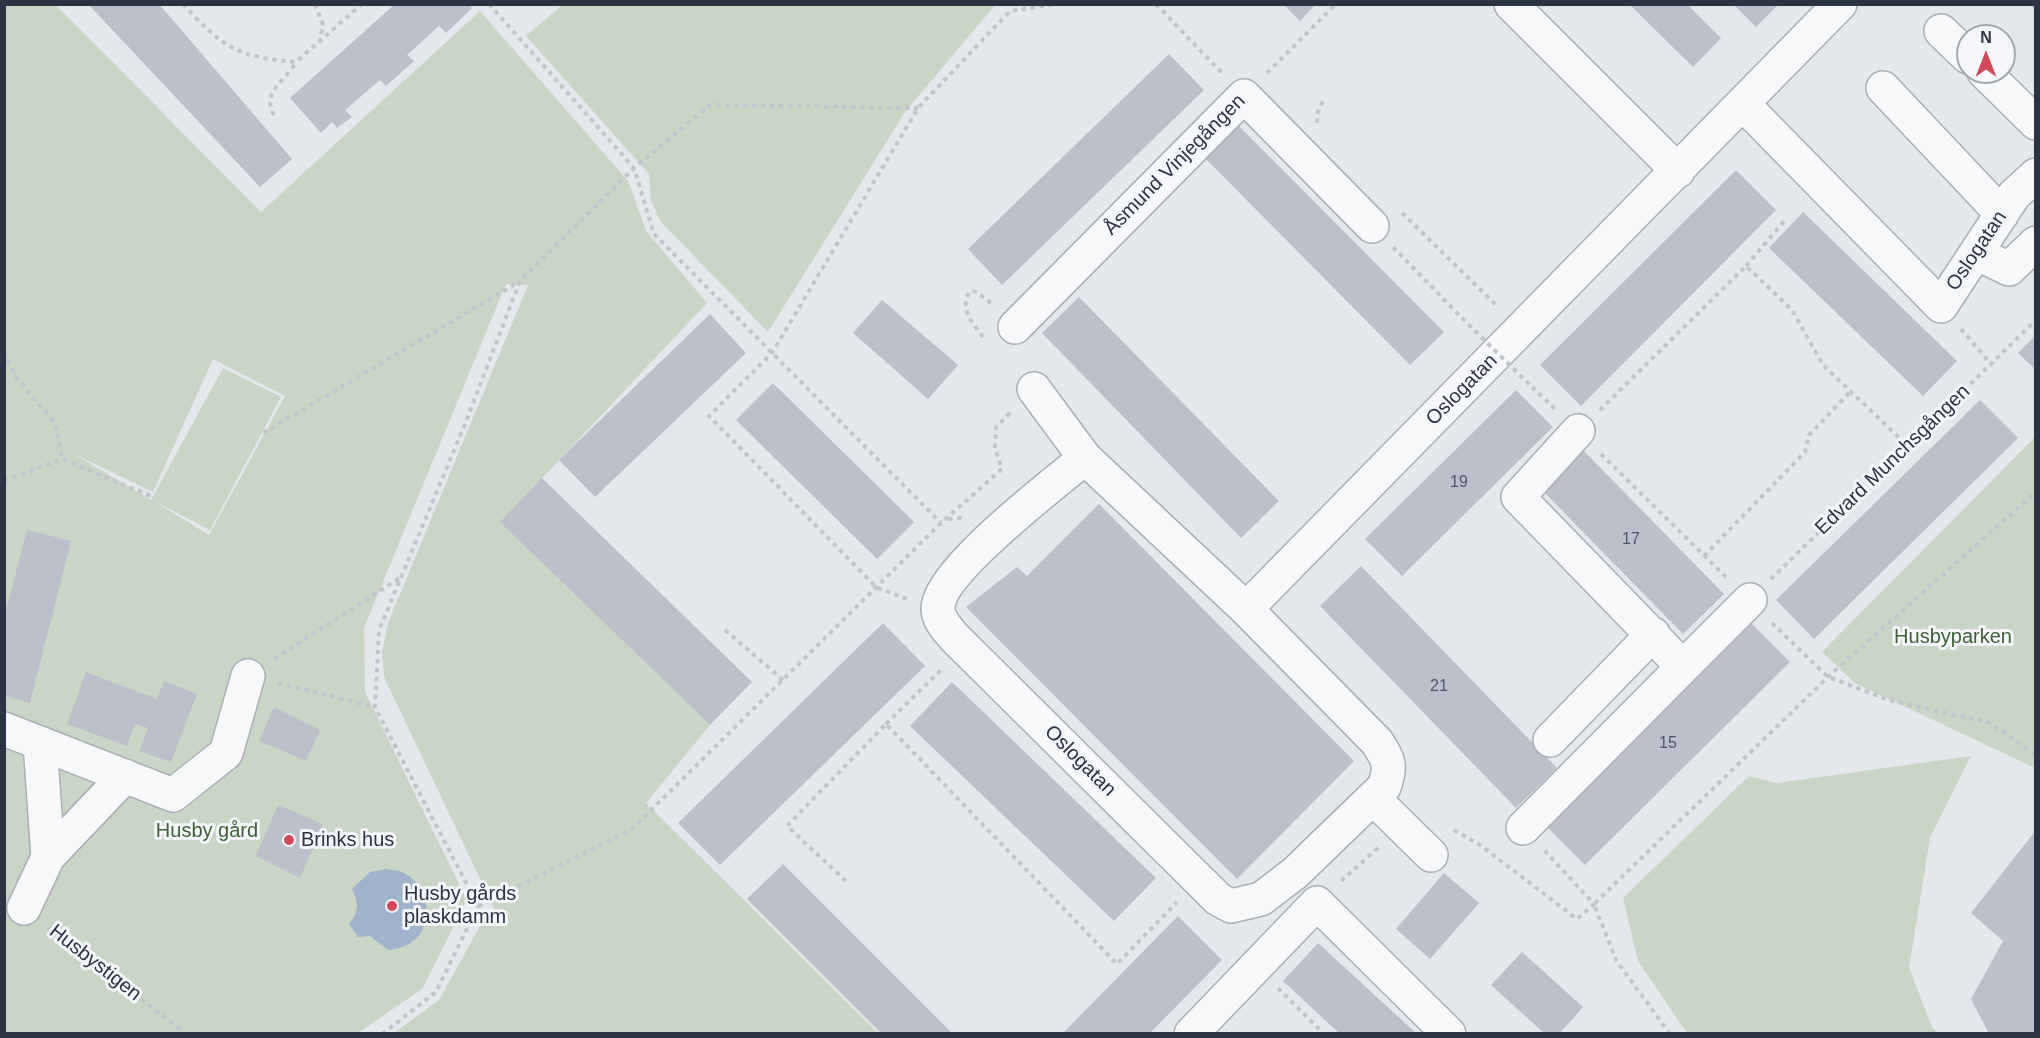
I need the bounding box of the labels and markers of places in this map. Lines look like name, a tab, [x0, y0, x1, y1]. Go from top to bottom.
place label: Brinks hus	[301, 828, 394, 852]
marker: Brinks hus	[282, 833, 296, 847]
place label: Husby gårds plaskdamm	[404, 882, 516, 929]
marker: Husby gårds plaskdamm	[385, 899, 399, 913]

